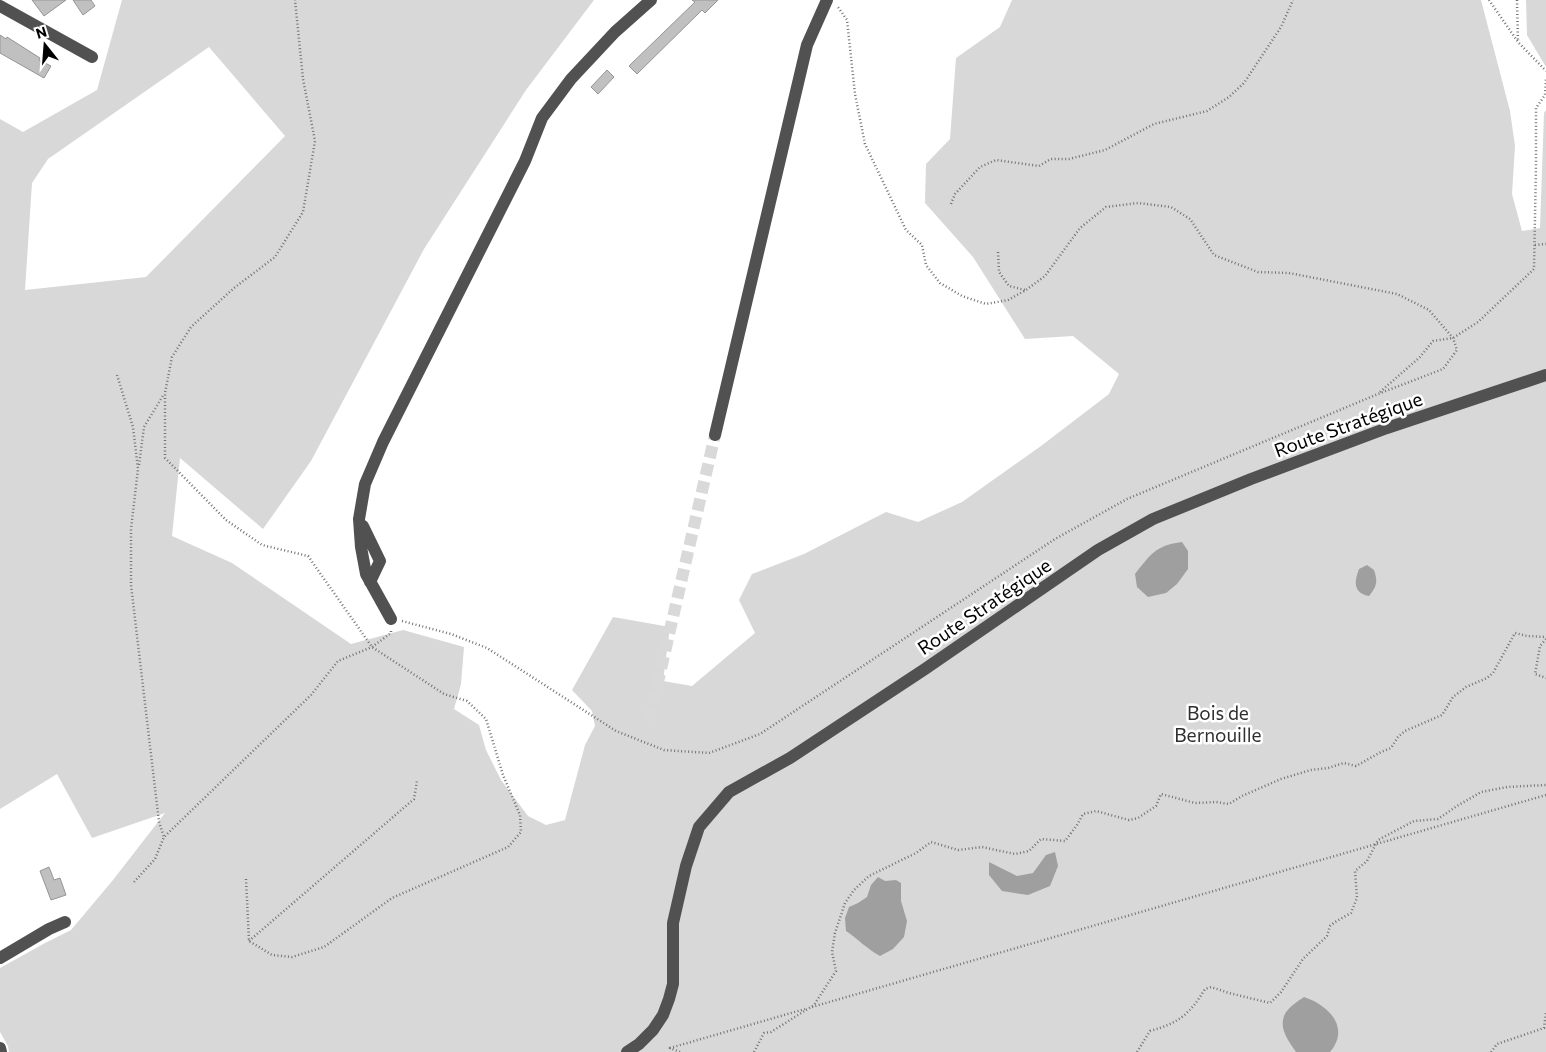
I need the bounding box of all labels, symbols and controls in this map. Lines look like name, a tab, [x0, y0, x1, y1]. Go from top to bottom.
north arrow	[20, 20, 70, 70]
text: N	[34, 22, 49, 42]
street label: Route Stratégique	[1271, 387, 1425, 461]
street label: Route Stratégique	[913, 553, 1055, 659]
park label: Bois de Bernouille	[1174, 701, 1262, 746]

